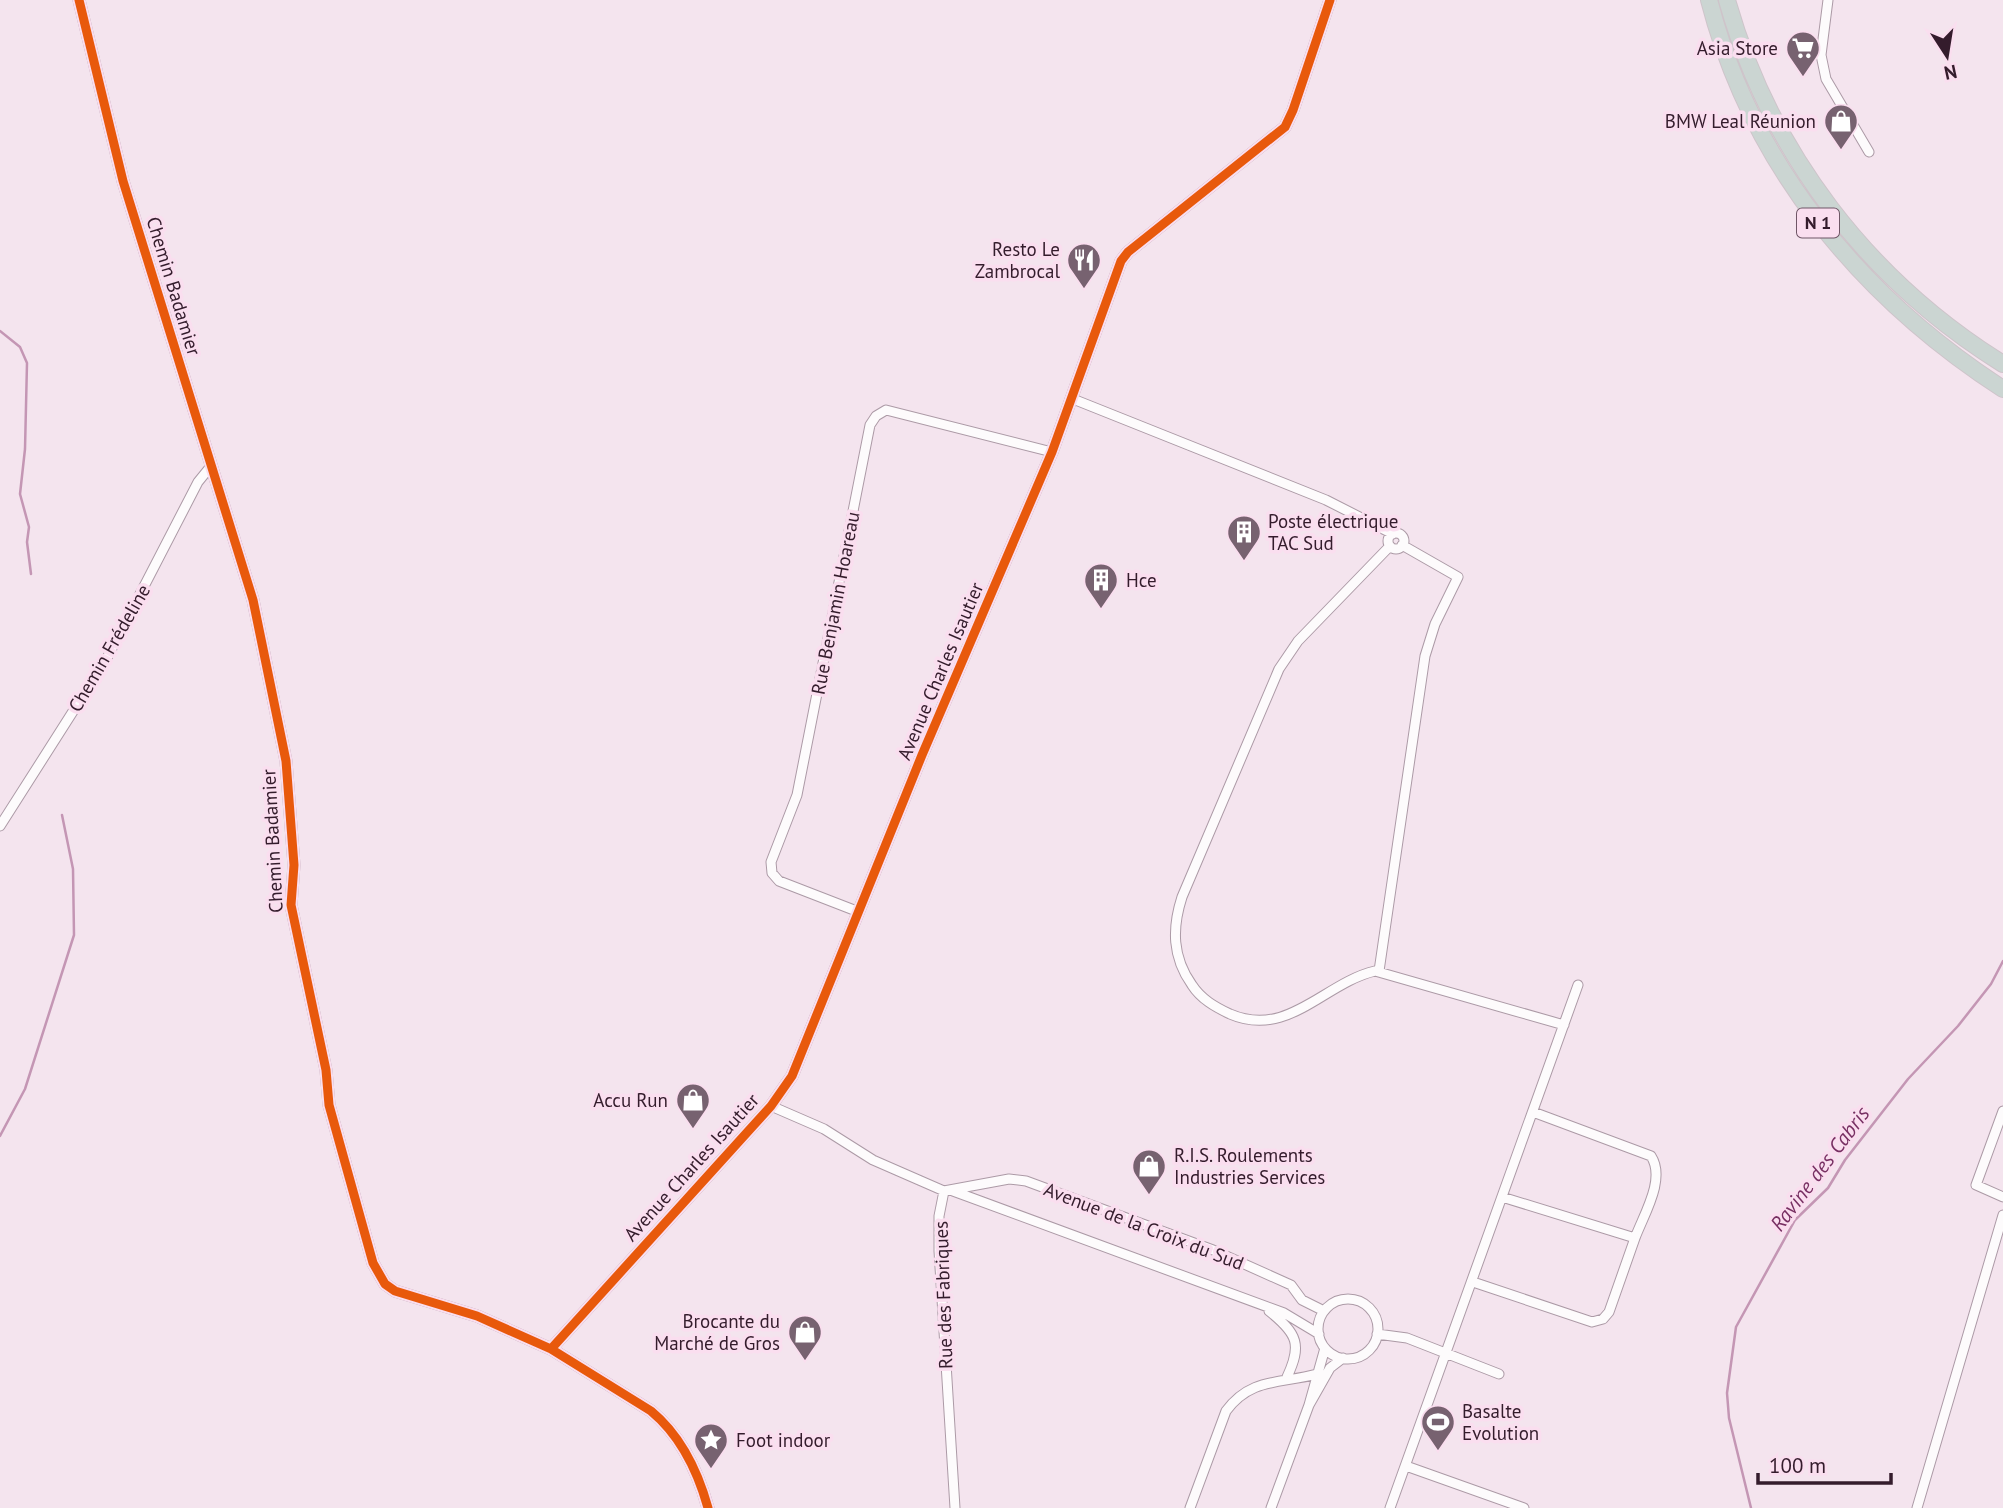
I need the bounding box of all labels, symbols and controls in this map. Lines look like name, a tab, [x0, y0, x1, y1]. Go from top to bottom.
north arrow	[1912, 21, 1982, 91]
supermarket icon: Asia Store	[1784, 29, 1822, 78]
place label: Asia Store	[1697, 36, 1778, 60]
text: N	[1942, 60, 1959, 86]
shop icon: BMW Leal Réunion	[1822, 102, 1860, 151]
place label: BMW Leal Réunion	[1665, 109, 1816, 133]
road number: N 1	[1797, 208, 1839, 238]
street label: Chemin Badamier	[142, 214, 207, 359]
place label: Resto Le Zambrocal	[975, 237, 1060, 283]
restaurant icon: Resto Le Zambrocal	[1065, 241, 1103, 290]
street label: Rue Benjamin Hoareau	[805, 509, 865, 697]
place label: Poste électrique TAC Sud	[1268, 509, 1398, 555]
building icon: Poste électrique TAC Sud	[1225, 513, 1263, 562]
building icon: Hce	[1082, 561, 1120, 610]
place label: Hce	[1126, 568, 1157, 592]
street label: Avenue Charles Isautier	[892, 578, 989, 763]
street label: Chemin Frédeline	[63, 580, 155, 716]
street label: Chemin Badamier	[256, 768, 288, 913]
shop icon: Accu Run	[674, 1081, 712, 1130]
place label: Accu Run	[593, 1088, 668, 1112]
street label: Avenue Charles Isautier	[618, 1088, 764, 1246]
water label: Ravine des Cabris	[1764, 1101, 1876, 1236]
place label: R.I.S. Roulements Industries Services	[1174, 1143, 1325, 1189]
shop icon: R.I.S. Roulements Industries Services	[1130, 1147, 1168, 1196]
street label: Avenue de la Croix du Sud	[1041, 1177, 1247, 1275]
street label: Rue des Fabriques	[928, 1221, 958, 1369]
place label: Brocante du Marché de Gros	[654, 1309, 780, 1355]
shop icon: Brocante du Marché de Gros	[786, 1313, 824, 1362]
place label: Basalte Evolution	[1462, 1399, 1539, 1445]
sports icon: Basalte Evolution	[1419, 1403, 1457, 1452]
place icon: Foot indoor	[692, 1421, 730, 1470]
place label: Foot indoor	[736, 1428, 831, 1452]
scale bar	[1758, 1442, 1891, 1486]
text: 100 m	[1769, 1452, 1826, 1479]

